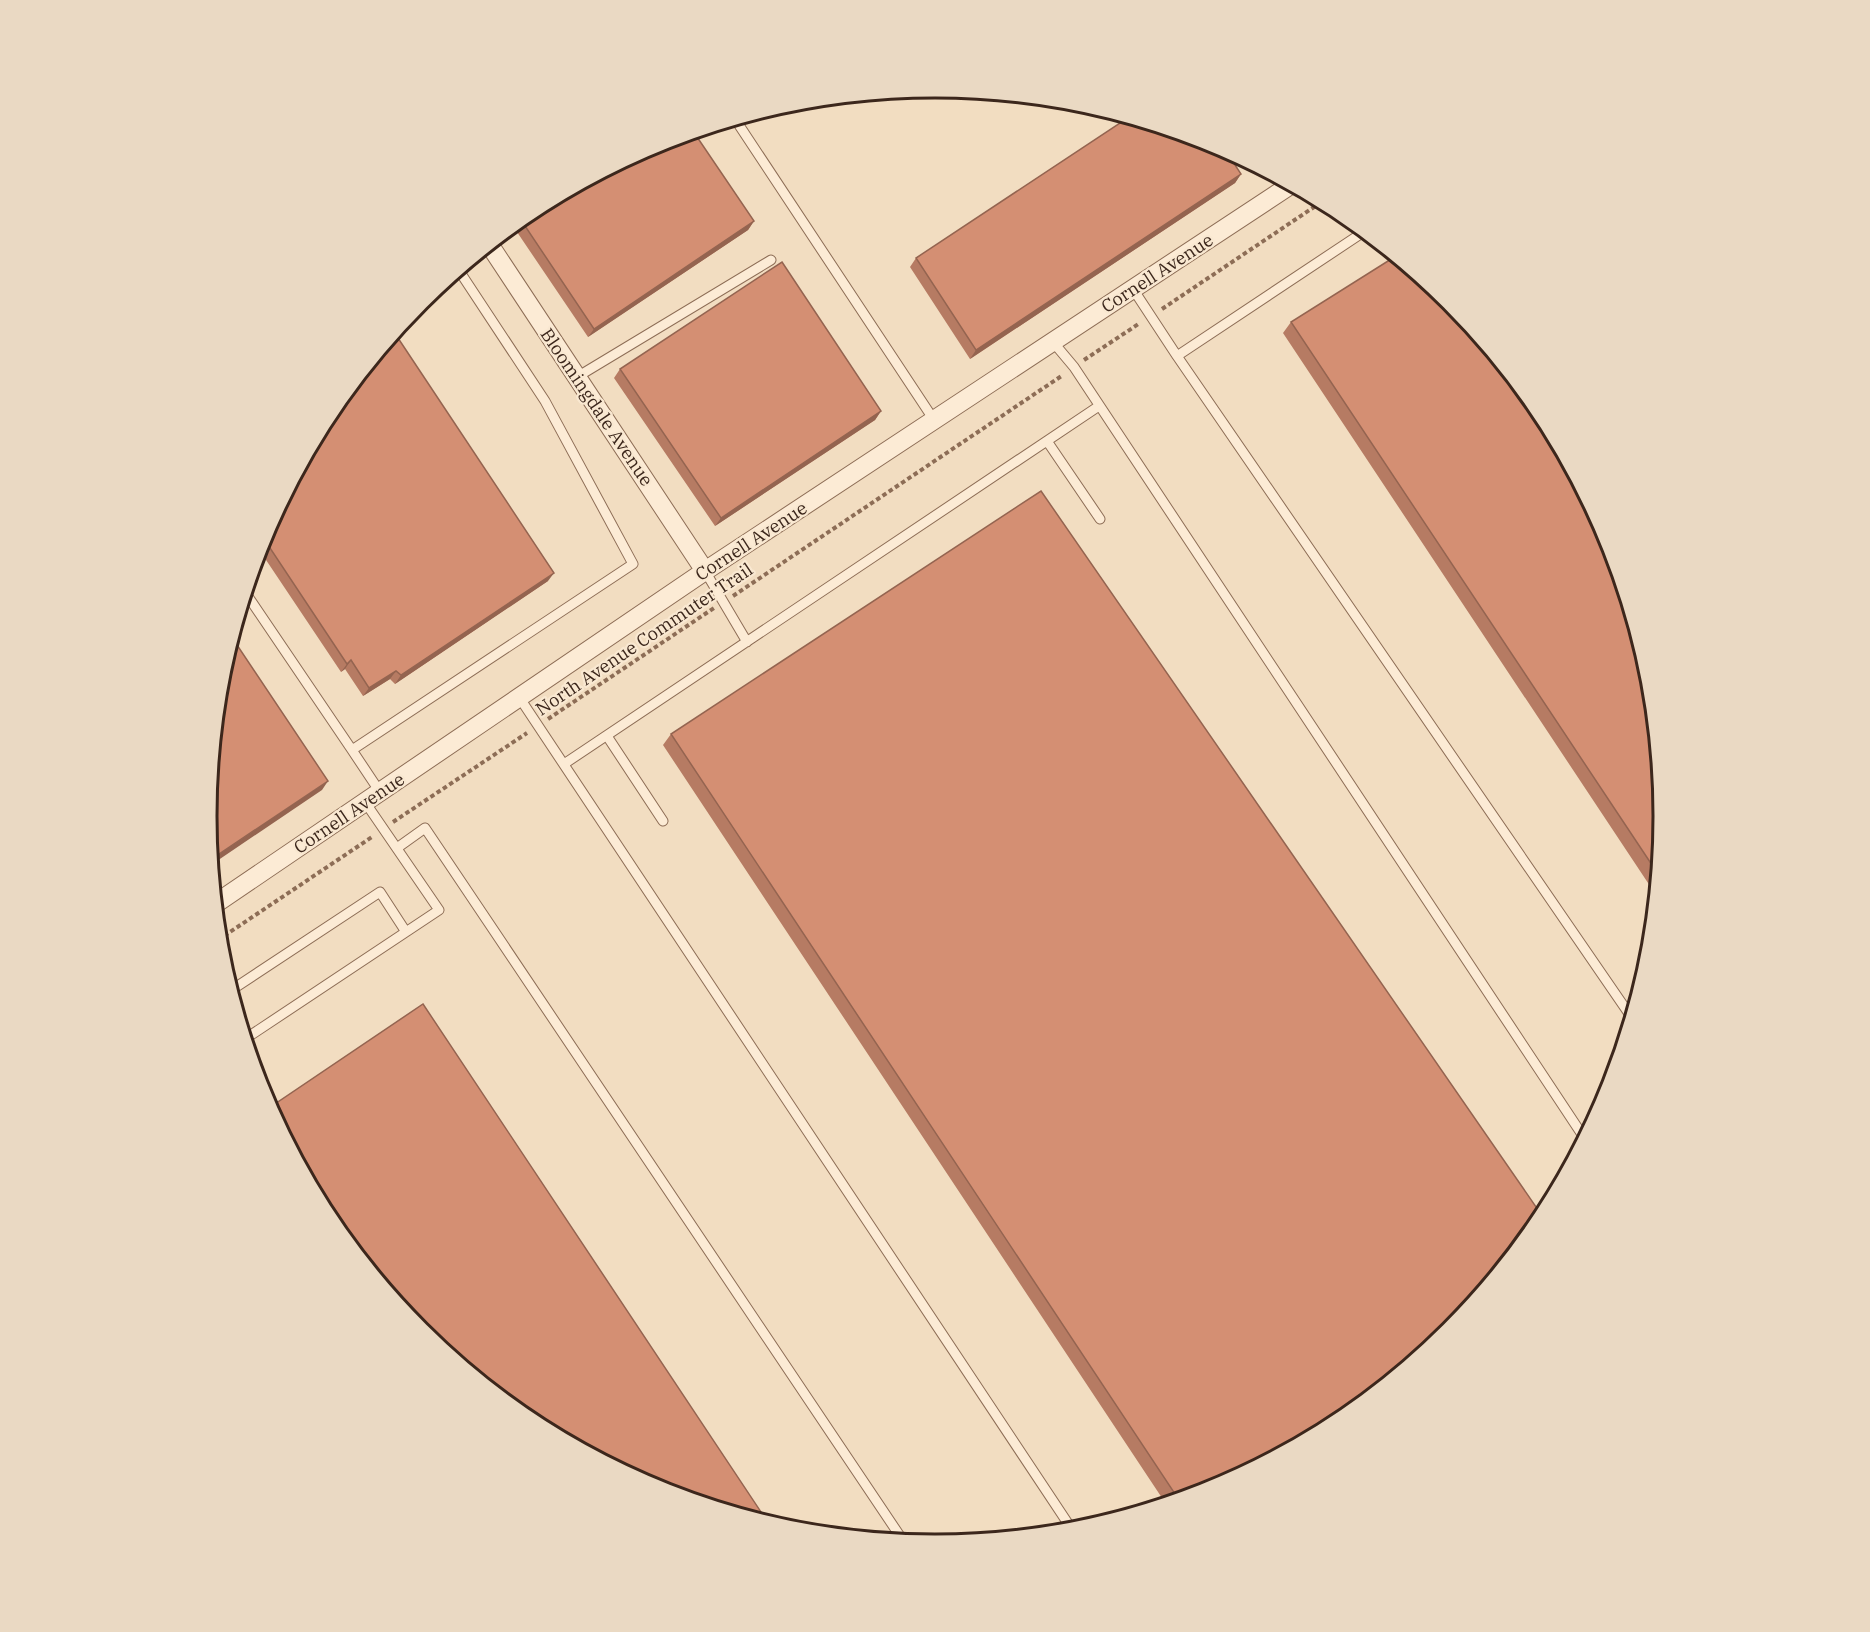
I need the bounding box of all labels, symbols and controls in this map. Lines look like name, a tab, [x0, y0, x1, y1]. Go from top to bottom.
street label: Cornell Avenue	[1097, 228, 1217, 318]
street label: Bloomingdale Avenue	[536, 324, 658, 490]
street label: Cornell Avenue	[691, 496, 811, 586]
street label: North Avenue Commuter Trail	[531, 558, 757, 720]
street label: Cornell Avenue	[289, 767, 409, 859]

